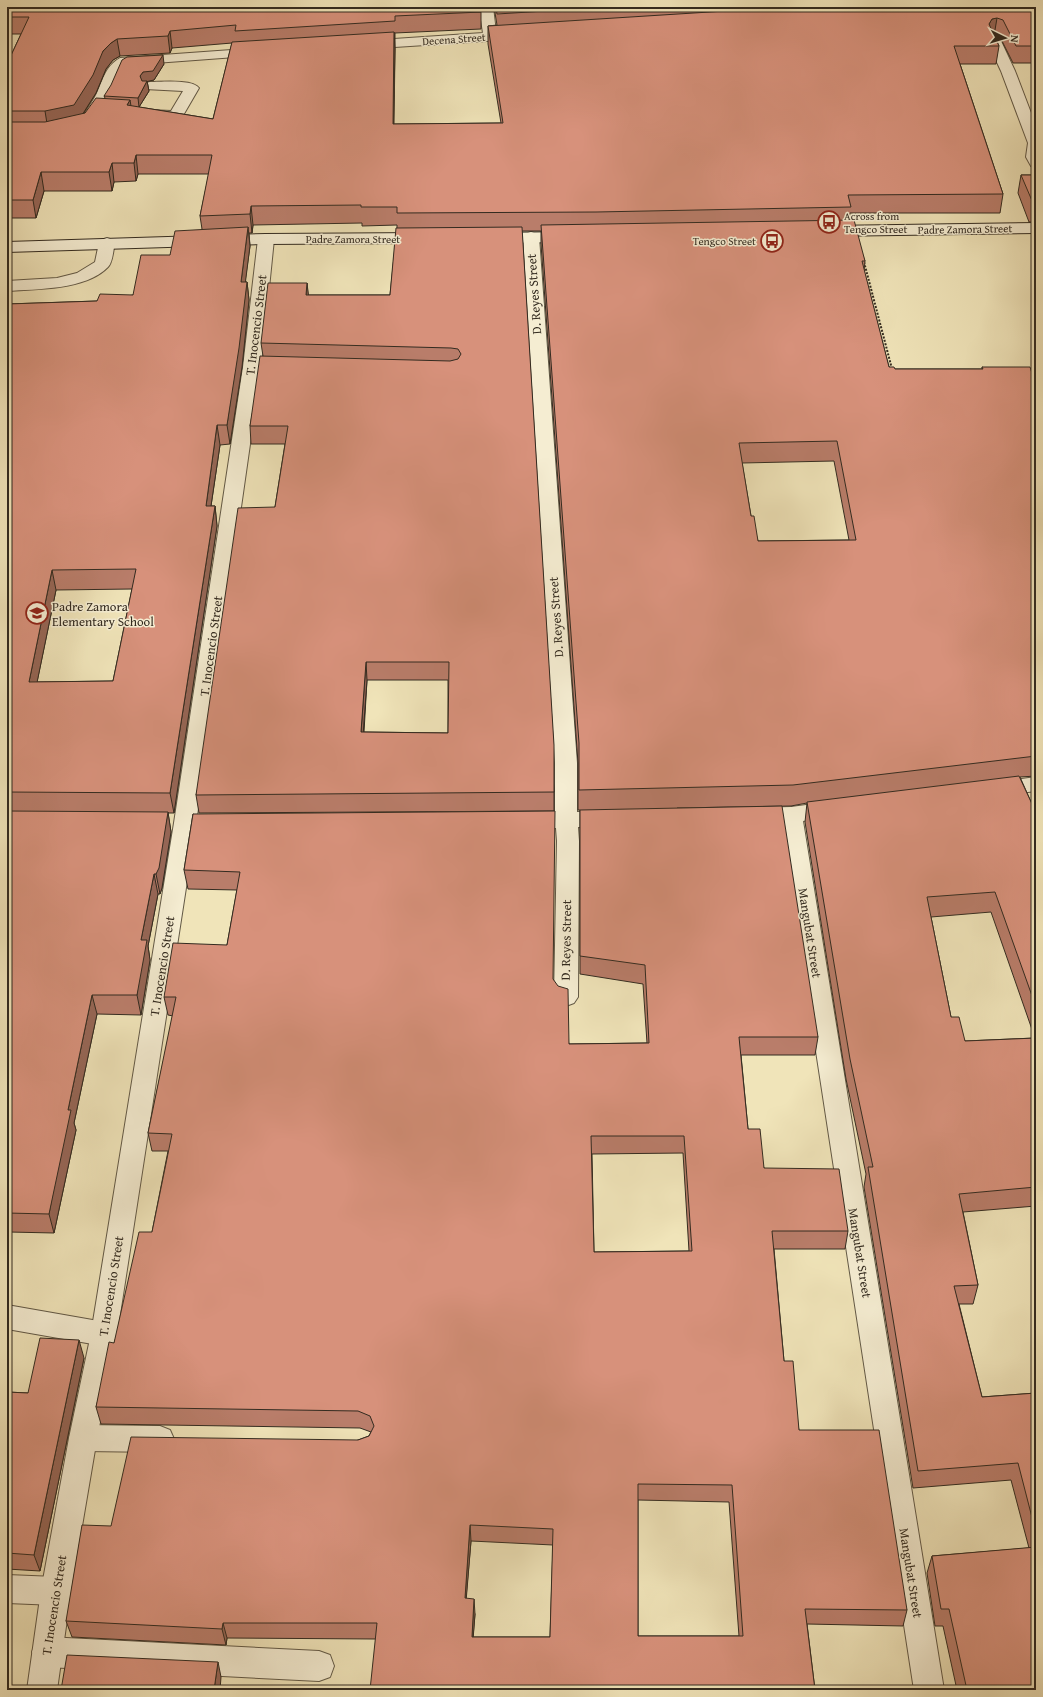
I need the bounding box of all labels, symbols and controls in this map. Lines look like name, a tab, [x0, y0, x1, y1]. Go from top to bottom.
north arrow	[985, 18, 1025, 58]
street label: Decena Street	[422, 29, 486, 49]
text: N	[1007, 35, 1023, 44]
place label: Across from Tengco Street	[844, 208, 907, 237]
bus stop icon: Across from Tengco Street	[816, 209, 842, 235]
street label: Padre Zamora Street	[918, 220, 1012, 238]
bus stop icon: Tengco Street	[759, 228, 785, 254]
street label: Padre Zamora Street	[306, 231, 400, 247]
place label: Tengco Street	[693, 233, 756, 249]
street label: D. Reyes Street	[522, 253, 546, 335]
street label: T. Inocencio Street	[240, 273, 272, 376]
street label: D. Reyes Street	[544, 576, 568, 658]
street label: T. Inocencio Street	[195, 594, 228, 698]
place label: Padre Zamora Elementary School	[52, 597, 154, 631]
school or university icon: Padre Zamora Elementary School	[24, 600, 50, 626]
street label: Mangubat Street	[794, 887, 827, 980]
street label: D. Reyes Street	[556, 899, 576, 981]
street label: T. Inocencio Street	[145, 914, 179, 1018]
street label: Mangubat Street	[844, 1207, 877, 1300]
street label: T. Inocencio Street	[94, 1234, 128, 1338]
street label: Mangubat Street	[895, 1527, 928, 1620]
street label: T. Inocencio Street	[37, 1553, 71, 1657]

